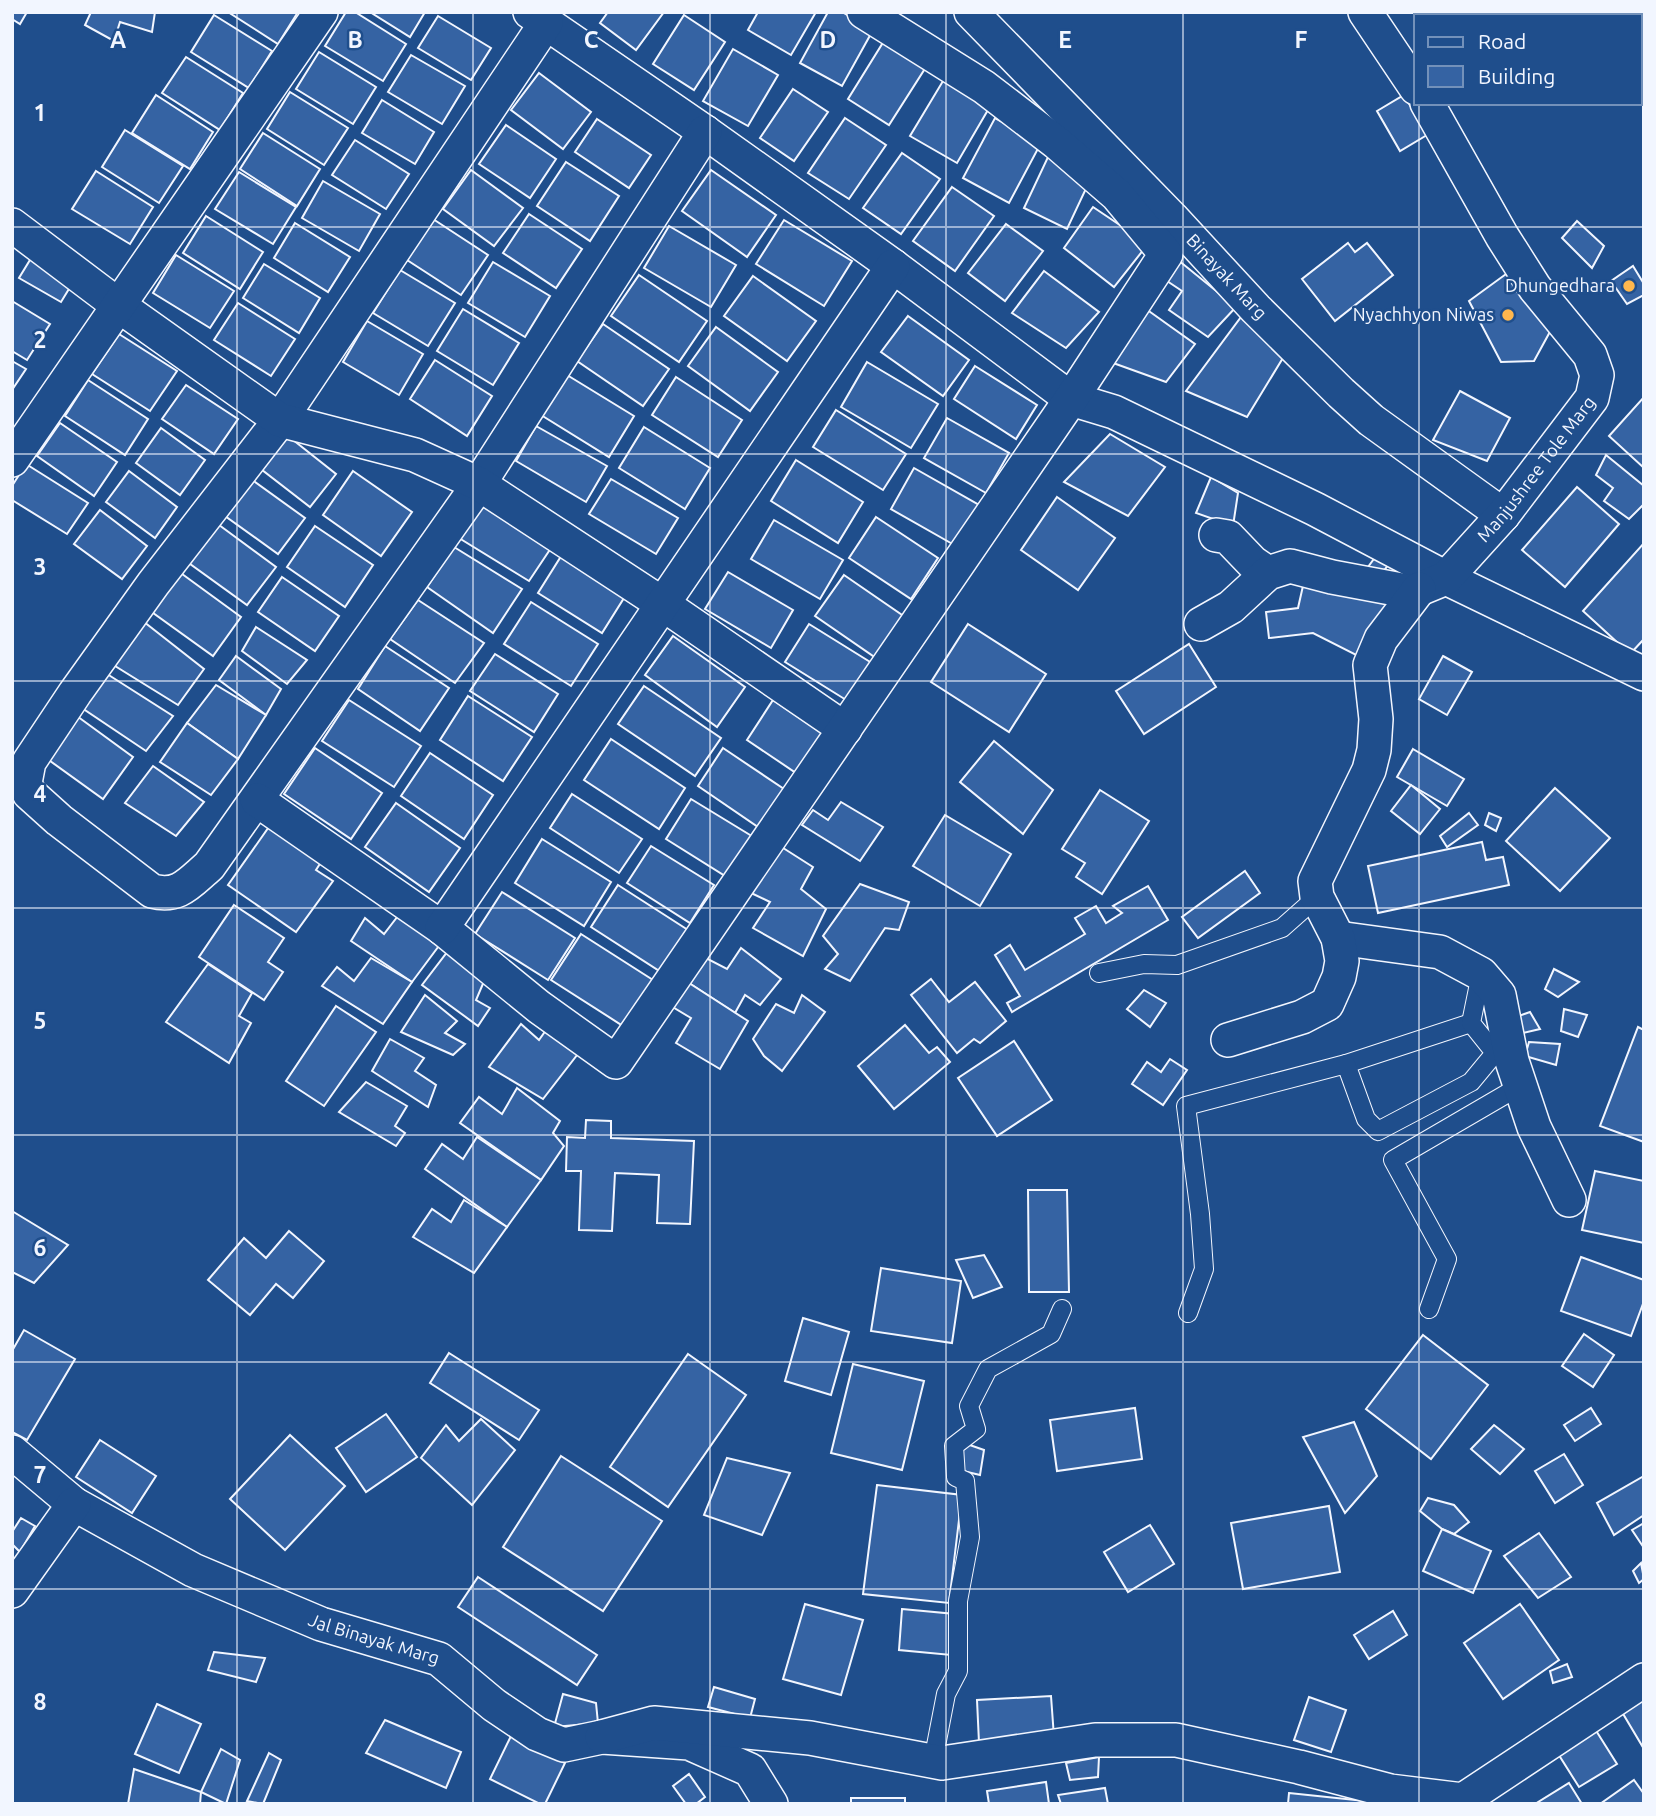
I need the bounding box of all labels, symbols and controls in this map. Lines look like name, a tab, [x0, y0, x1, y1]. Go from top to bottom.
legend	[1414, 14, 1642, 105]
text: A	[110, 27, 126, 52]
text: B	[347, 27, 363, 52]
text: C	[584, 27, 599, 52]
text: D	[820, 27, 836, 52]
text: E	[1058, 27, 1072, 52]
text: F	[1295, 27, 1308, 52]
text: Road	[1478, 29, 1526, 53]
text: Building	[1478, 64, 1555, 88]
text: 1	[34, 100, 46, 125]
street label: Binayak Marg	[1183, 230, 1271, 323]
place label: Dhungedhara	[1505, 275, 1615, 295]
marker: Dhungedhara	[1621, 278, 1637, 294]
place label: Nyachhyon Niwas	[1353, 304, 1494, 324]
marker: Nyachhyon Niwas	[1500, 307, 1516, 323]
text: 2	[34, 327, 46, 352]
street label: Manjushree Tole Marg	[1473, 392, 1599, 546]
text: 3	[34, 554, 46, 579]
text: 4	[34, 781, 47, 806]
text: 5	[34, 1008, 46, 1033]
text: 6	[34, 1235, 47, 1260]
text: 7	[34, 1462, 46, 1487]
street label: Jal Binayak Marg	[306, 1609, 442, 1668]
text: 8	[34, 1689, 46, 1714]

